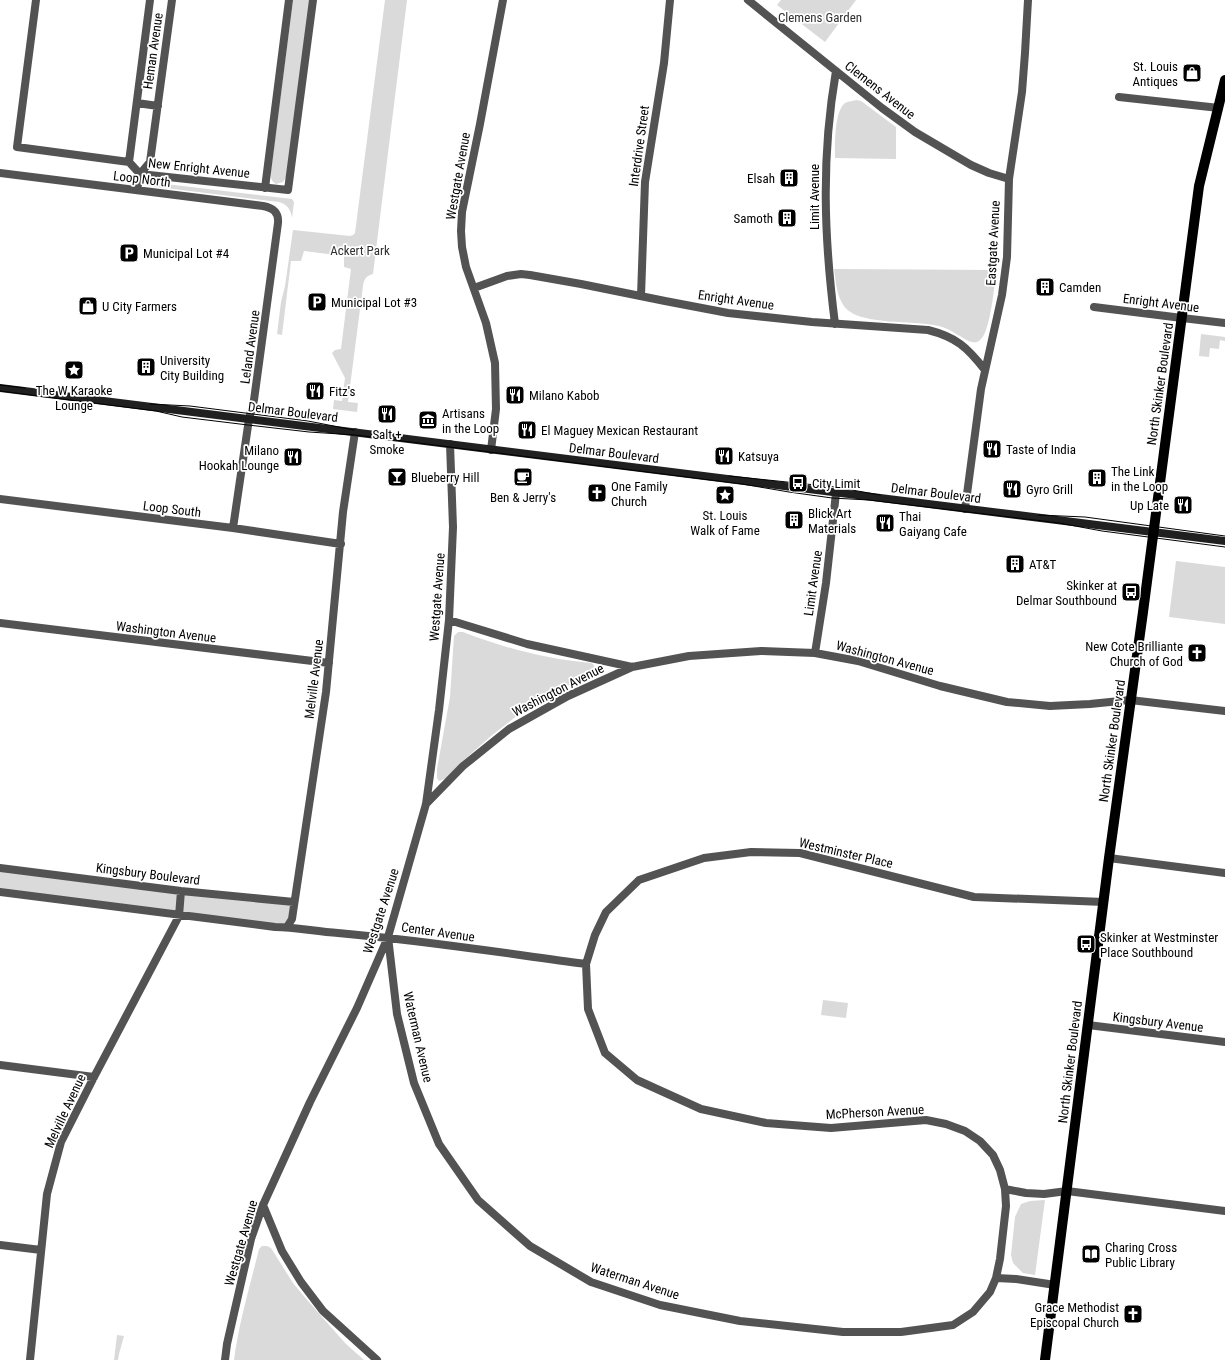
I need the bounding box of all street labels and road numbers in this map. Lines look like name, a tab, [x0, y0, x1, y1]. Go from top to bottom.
street label: Heman Avenue	[140, 12, 166, 90]
street label: Clemens Avenue	[842, 58, 918, 122]
street label: Interdrive Street	[626, 104, 652, 188]
street label: Westgate Avenue	[443, 131, 473, 221]
street label: New Enright Avenue	[147, 155, 251, 181]
street label: Limit Avenue	[807, 164, 822, 230]
street label: Loop North	[112, 168, 172, 190]
street label: Eastgate Avenue	[983, 200, 1003, 286]
street label: Enright Avenue	[697, 287, 775, 313]
street label: Enright Avenue	[1122, 291, 1200, 315]
street label: Leland Avenue	[237, 309, 263, 385]
street label: North Skinker Boulevard	[1144, 322, 1176, 446]
street label: Delmar Boulevard	[247, 399, 339, 425]
street label: Delmar Boulevard	[568, 440, 660, 466]
street label: Delmar Boulevard	[890, 480, 982, 506]
street label: Loop South	[142, 498, 202, 520]
street label: Limit Avenue	[801, 549, 825, 617]
street label: Westgate Avenue	[426, 552, 448, 642]
street label: Washington Avenue	[115, 618, 217, 646]
street label: Melville Avenue	[302, 638, 326, 720]
street label: Washington Avenue	[834, 638, 936, 678]
street label: Washington Avenue	[510, 660, 606, 720]
street label: North Skinker Boulevard	[1096, 679, 1128, 803]
street label: Westminster Place	[798, 835, 894, 871]
street label: Kingsbury Boulevard	[95, 860, 201, 888]
street label: Westgate Avenue	[360, 867, 402, 955]
street label: Center Avenue	[400, 919, 476, 945]
street label: Waterman Avenue	[400, 990, 436, 1084]
street label: North Skinker Boulevard	[1055, 1000, 1085, 1124]
street label: Kingsbury Avenue	[1112, 1009, 1204, 1035]
street label: Melville Avenue	[41, 1072, 89, 1150]
street label: McPherson Avenue	[825, 1102, 925, 1122]
street label: Westgate Avenue	[222, 1198, 260, 1288]
street label: Waterman Avenue	[589, 1260, 681, 1302]

